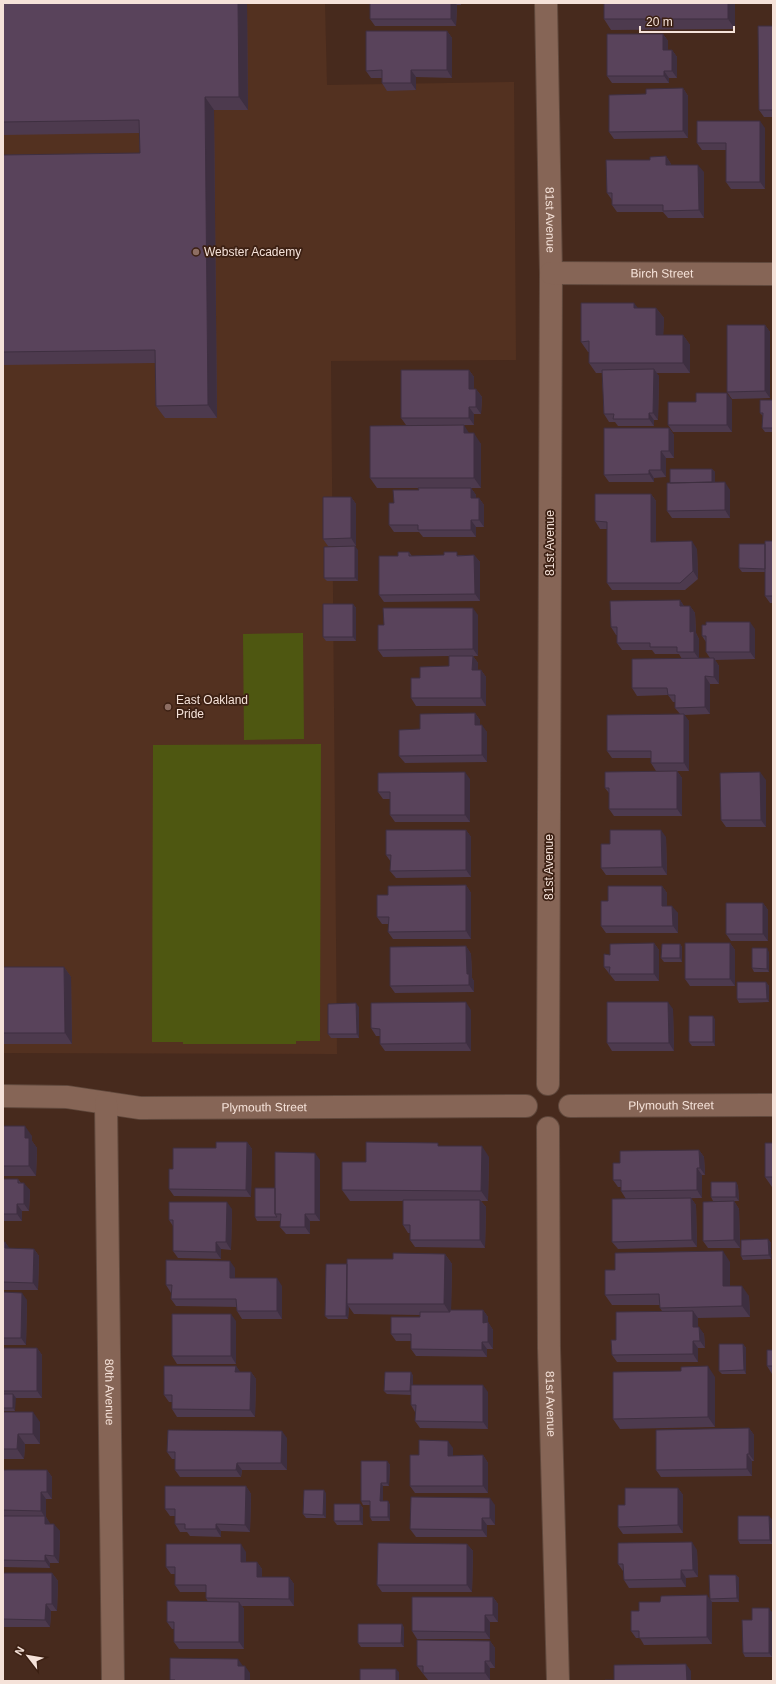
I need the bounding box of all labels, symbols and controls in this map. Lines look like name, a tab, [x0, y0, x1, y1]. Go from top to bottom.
scale bar	[640, 8, 734, 34]
text: 20 m	[646, 15, 673, 29]
street label: 81st Avenue	[542, 187, 558, 253]
place label: Webster Academy	[204, 245, 301, 259]
marker: Webster Academy	[191, 247, 201, 257]
street label: Birch Street	[631, 266, 694, 281]
street label: 81st Avenue	[543, 510, 557, 576]
place label: East Oakland Pride	[176, 693, 248, 721]
marker: East Oakland Pride	[163, 702, 173, 712]
street label: 81st Avenue	[542, 834, 556, 900]
street label: Plymouth Street	[628, 1098, 714, 1113]
street label: Plymouth Street	[221, 1100, 308, 1115]
street label: 80th Avenue	[102, 1359, 117, 1426]
street label: 81st Avenue	[543, 1371, 558, 1437]
north arrow	[8, 1636, 48, 1676]
text: N	[12, 1644, 27, 1657]

